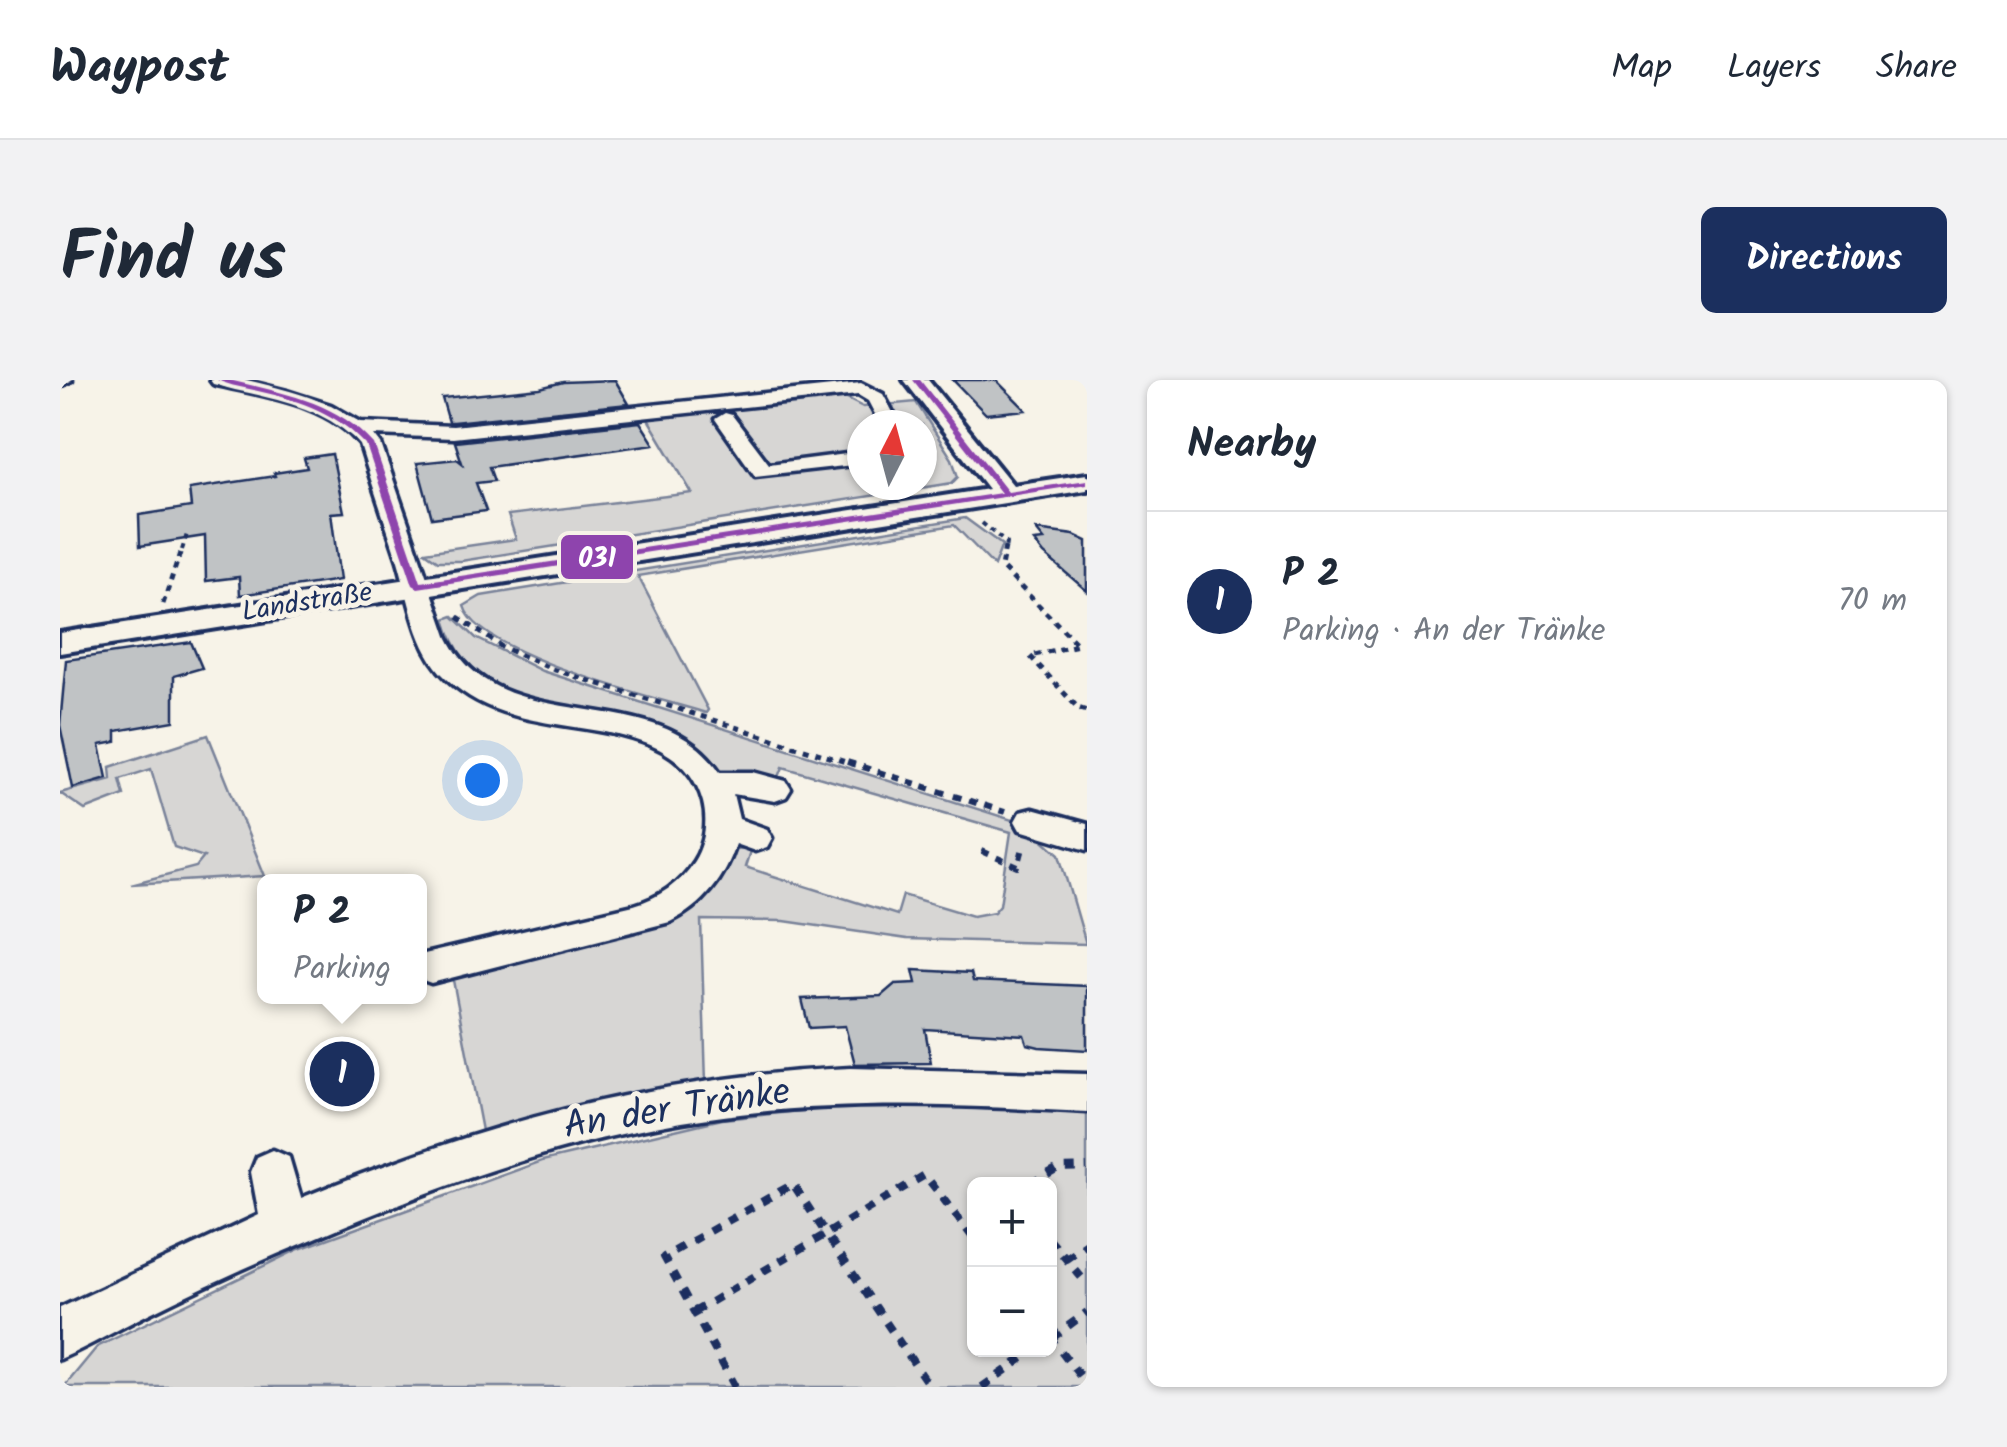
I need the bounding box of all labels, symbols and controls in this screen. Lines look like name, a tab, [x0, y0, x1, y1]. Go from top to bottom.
text: Waypost	[50, 31, 229, 107]
text: Map	[1611, 41, 1672, 97]
text: Layers	[1727, 41, 1821, 97]
text: Share	[1876, 41, 1957, 97]
text: Find us	[60, 205, 286, 316]
button: Directions	[1701, 207, 1947, 313]
north arrow	[847, 410, 937, 500]
text: Nearby	[1187, 412, 1316, 479]
line badge: 031	[559, 533, 635, 581]
text: 031	[578, 537, 617, 582]
text: P 2	[1282, 546, 1340, 606]
street label: Landstraße	[239, 570, 376, 636]
text: 1	[1215, 576, 1224, 627]
text: 70 m	[1838, 576, 1907, 627]
text: Parking · An der Tränke	[1282, 606, 1606, 657]
your location	[457, 755, 508, 806]
popup	[257, 874, 427, 1004]
text: P 2	[293, 884, 351, 944]
text: Parking	[293, 944, 391, 995]
pin: 1	[310, 1036, 374, 1112]
street label: An der Tränke	[559, 1062, 795, 1158]
map controls	[967, 1177, 1057, 1357]
button: +	[967, 1177, 1057, 1267]
button: −	[967, 1267, 1057, 1357]

